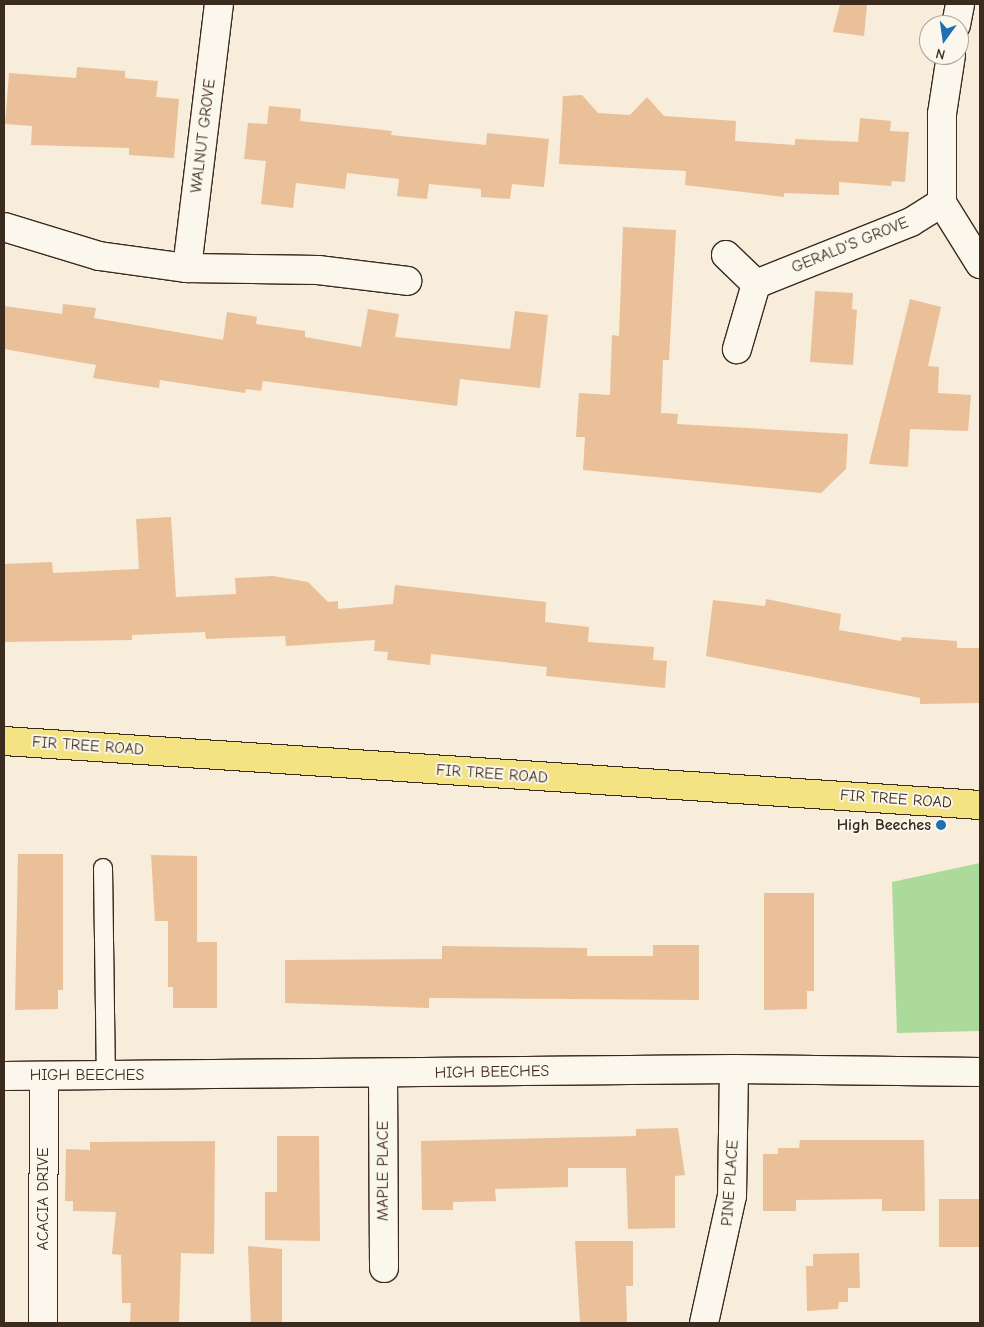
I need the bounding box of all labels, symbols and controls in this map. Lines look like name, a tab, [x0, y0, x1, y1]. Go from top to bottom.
north arrow	[919, 15, 969, 65]
text: N	[934, 45, 947, 63]
street label: WALNUT GROVE	[186, 78, 220, 194]
street label: GERALD'S GROVE	[789, 213, 911, 277]
street label: FIR TREE ROAD	[31, 733, 145, 759]
street label: FIR TREE ROAD	[435, 761, 549, 787]
street label: FIR TREE ROAD	[839, 786, 953, 812]
place label: High Beeches	[837, 815, 931, 835]
marker: High Beeches	[935, 819, 947, 831]
street label: HIGH BEECHES	[435, 1061, 549, 1083]
street label: HIGH BEECHES	[30, 1065, 144, 1085]
street label: MAPLE PLACE	[373, 1121, 393, 1221]
street label: PINE PLACE	[717, 1139, 743, 1227]
street label: ACACIA DRIVE	[33, 1147, 53, 1251]

